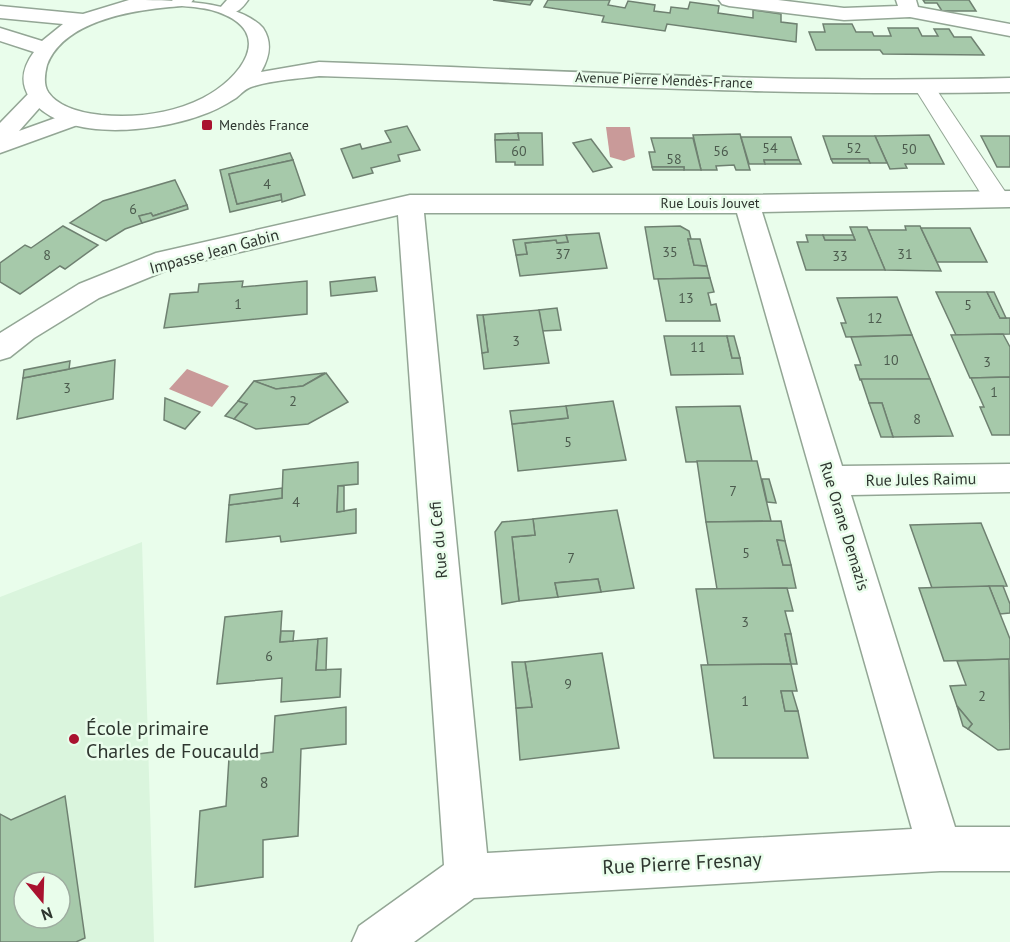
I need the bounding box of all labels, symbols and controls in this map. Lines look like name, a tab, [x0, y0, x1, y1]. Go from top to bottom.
street label: Avenue Pierre Mendès-France	[575, 68, 753, 92]
place label: Mendès France	[219, 116, 309, 134]
marker: Mendès France	[200, 118, 214, 132]
house number: 54	[762, 139, 778, 157]
house number: 52	[846, 139, 862, 157]
house number: 50	[901, 140, 917, 158]
house number: 60	[511, 142, 527, 160]
house number: 56	[713, 142, 729, 160]
house number: 58	[666, 150, 682, 168]
house number: 4	[263, 175, 271, 193]
street label: Rue Louis Jouvet	[660, 194, 760, 212]
house number: 6	[129, 200, 137, 218]
street label: Impasse Jean Gabin	[147, 224, 281, 278]
house number: 35	[662, 243, 678, 261]
house number: 37	[555, 245, 571, 263]
house number: 31	[897, 245, 913, 263]
house number: 8	[43, 246, 51, 264]
house number: 33	[832, 247, 848, 265]
house number: 13	[678, 289, 694, 307]
house number: 1	[234, 295, 242, 313]
house number: 5	[964, 296, 972, 314]
house number: 12	[867, 309, 883, 327]
house number: 3	[512, 332, 520, 350]
house number: 11	[690, 338, 706, 356]
house number: 10	[883, 351, 899, 369]
house number: 3	[983, 353, 991, 371]
house number: 3	[63, 379, 71, 397]
house number: 1	[990, 383, 998, 401]
house number: 2	[289, 392, 297, 410]
house number: 8	[913, 410, 921, 428]
house number: 5	[564, 433, 572, 451]
street label: Rue Orane Demazis	[816, 459, 874, 593]
street label: Rue Jules Raimu	[865, 468, 977, 490]
house number: 7	[729, 482, 737, 500]
house number: 4	[292, 493, 300, 511]
street label: Rue du Cefi	[425, 501, 451, 579]
house number: 5	[742, 544, 750, 562]
house number: 7	[567, 549, 575, 567]
house number: 3	[741, 613, 749, 631]
house number: 6	[265, 647, 273, 665]
house number: 9	[564, 675, 572, 693]
house number: 2	[978, 687, 986, 705]
house number: 1	[741, 692, 749, 710]
place label: École primaire Charles de Foucauld	[86, 715, 259, 764]
marker: École primaire Charles de Foucauld	[67, 732, 81, 746]
house number: 8	[260, 772, 268, 792]
street label: Rue Pierre Fresnay	[602, 846, 763, 880]
north arrow	[12, 870, 72, 930]
text: N	[39, 903, 55, 925]

